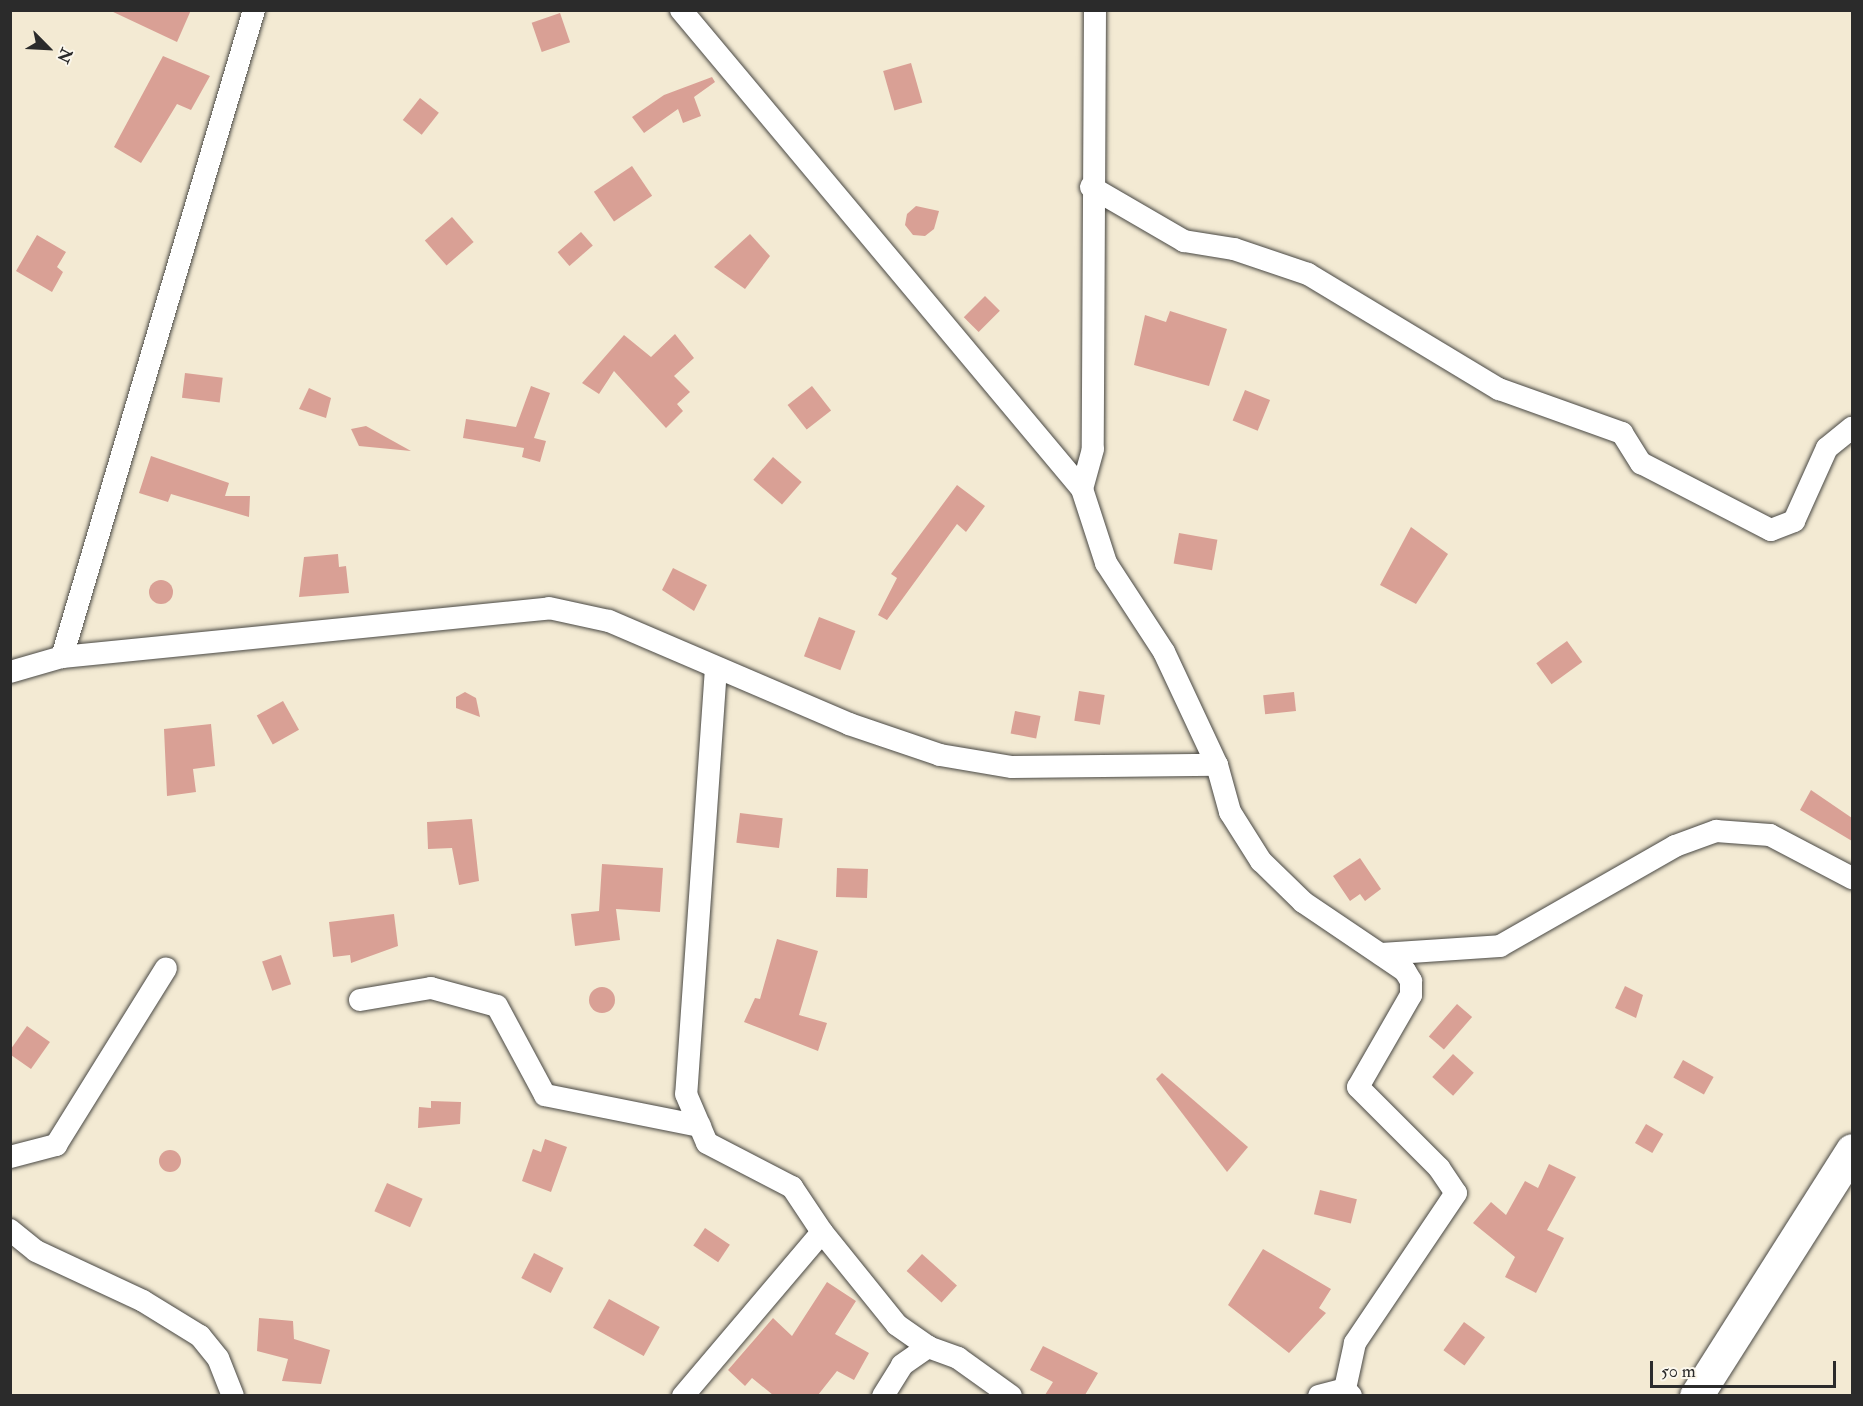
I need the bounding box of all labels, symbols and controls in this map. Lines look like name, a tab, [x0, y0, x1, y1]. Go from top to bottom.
north arrow	[18, 18, 78, 78]
text: N	[52, 45, 76, 66]
scale bar	[1653, 1349, 1839, 1387]
text: 50 m	[1661, 1360, 1696, 1383]

